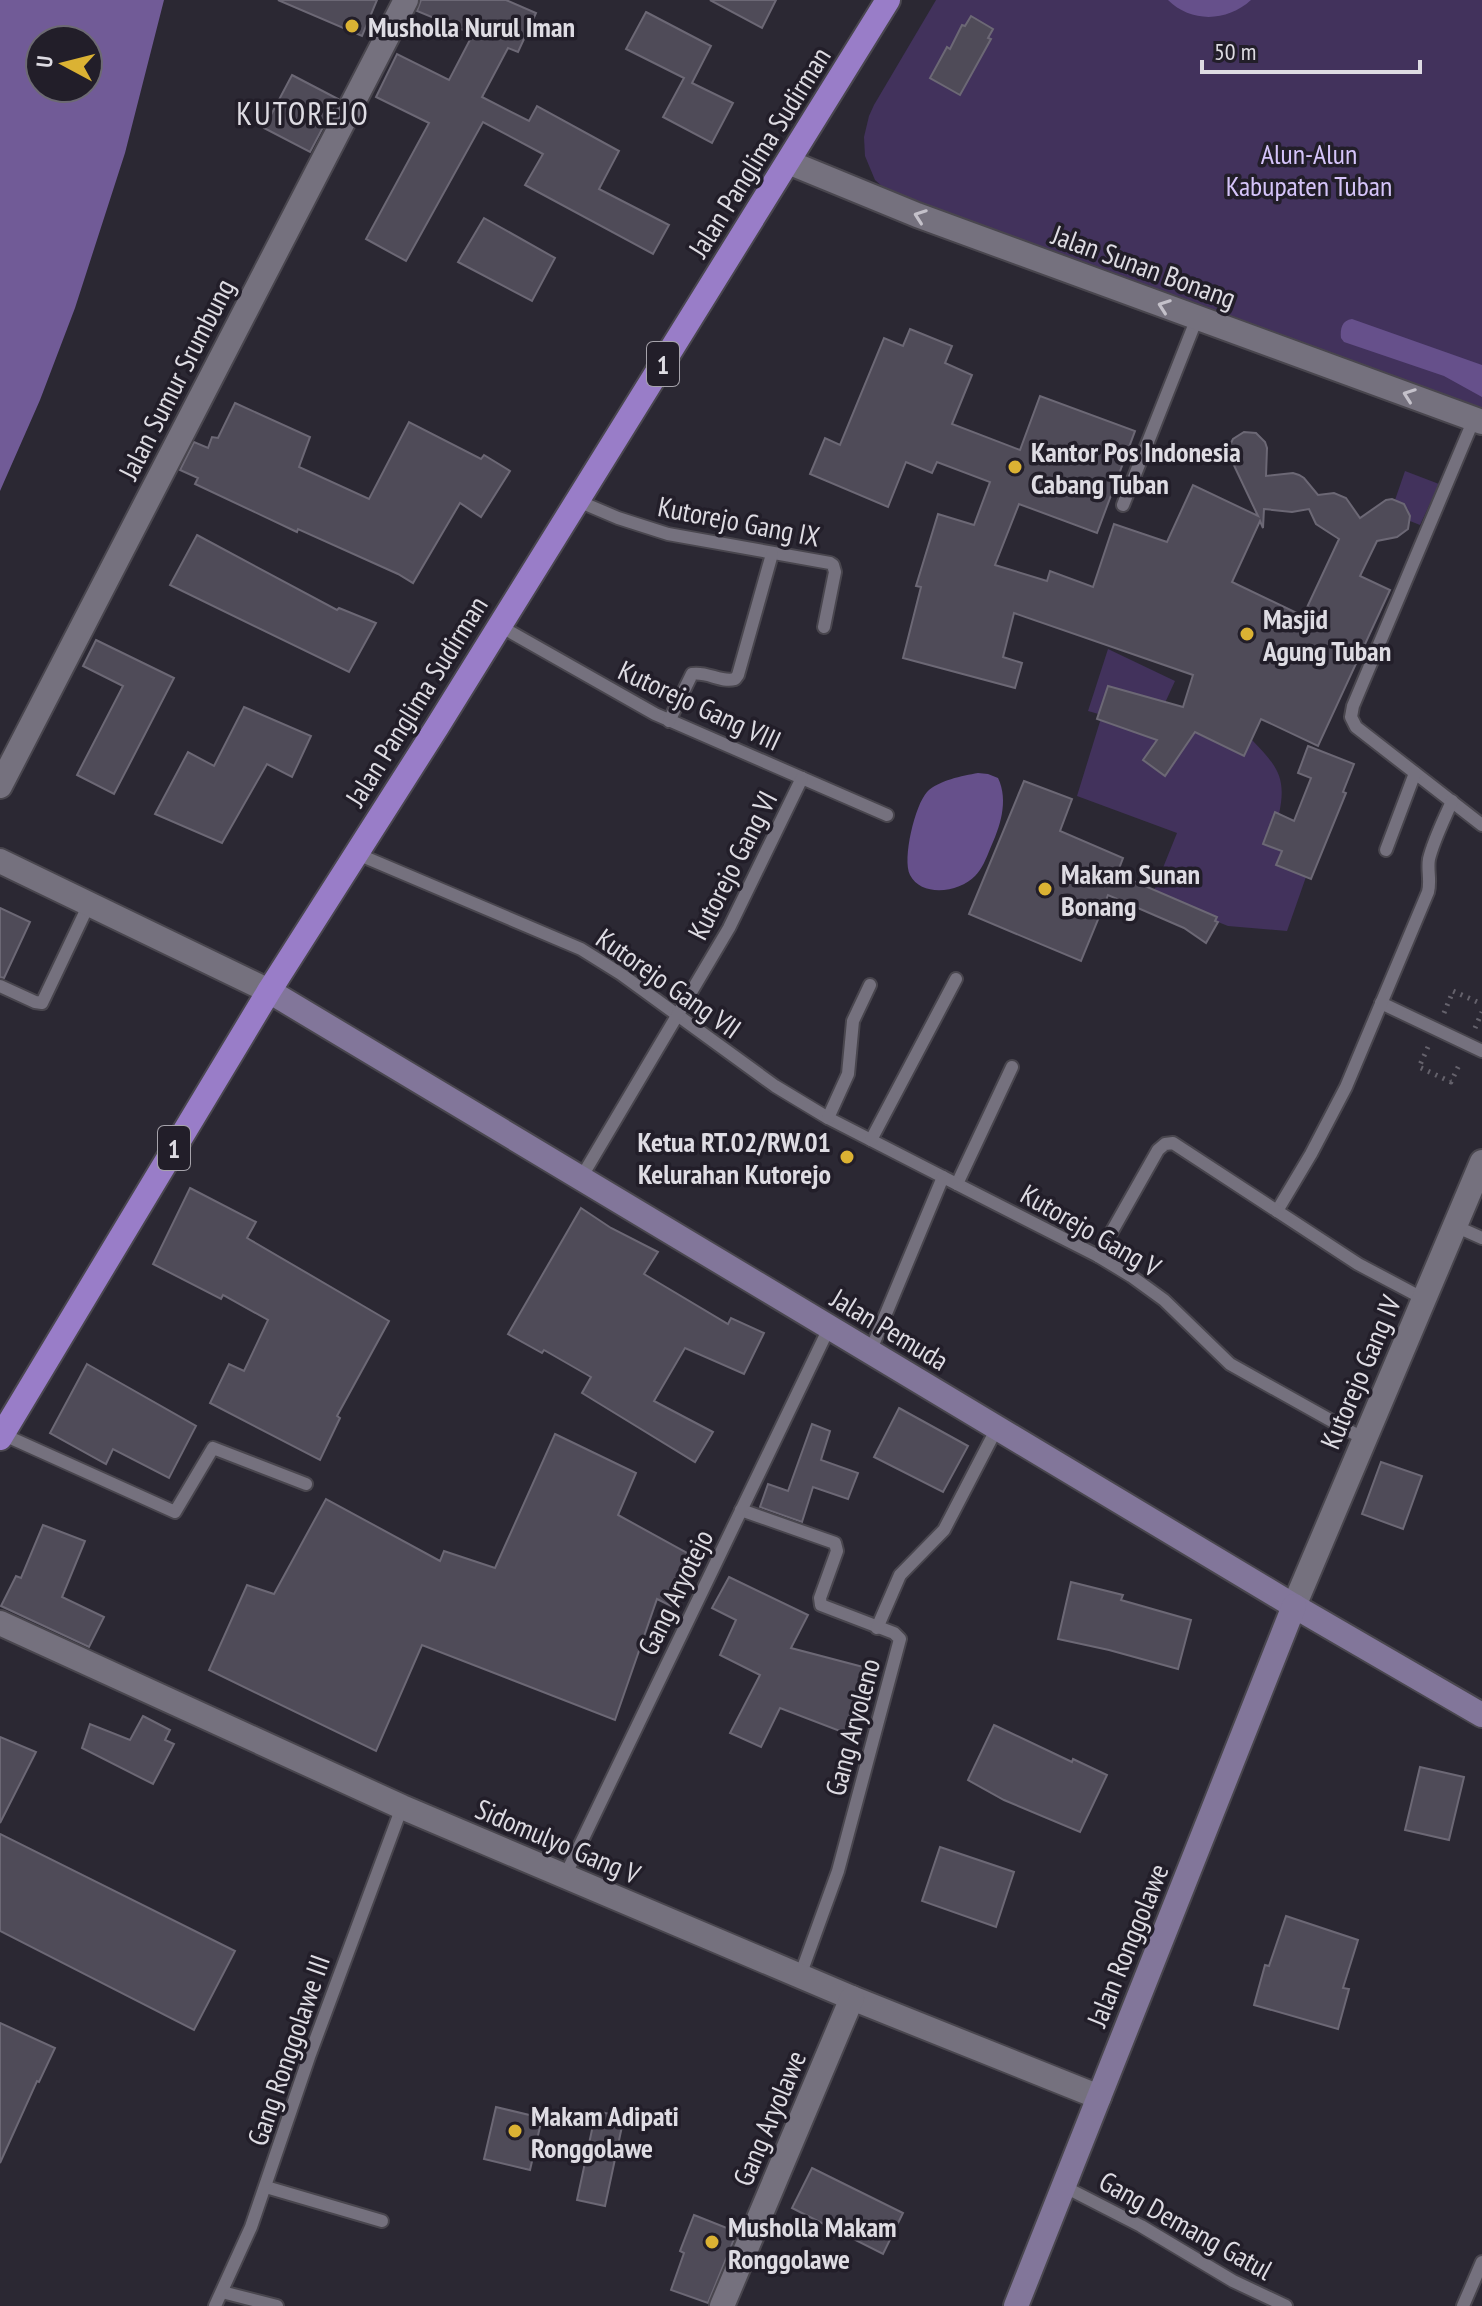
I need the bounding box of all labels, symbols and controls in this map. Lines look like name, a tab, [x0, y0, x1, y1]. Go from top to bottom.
place label: Musholla Nurul Iman	[368, 8, 575, 45]
marker: Musholla Nurul Iman	[343, 17, 361, 35]
north arrow	[24, 24, 104, 104]
scale bar	[1202, 24, 1420, 74]
text: 50 m	[1214, 36, 1256, 67]
street label: Jalan Panglima Sudirman	[679, 40, 839, 265]
text: U	[30, 54, 59, 69]
district label: KUTOREJO	[236, 92, 370, 134]
park label: Alun-Alun Kabupaten Tuban	[1226, 135, 1392, 204]
one-way arrow	[914, 210, 928, 226]
street label: Jalan Sunan Bonang	[1046, 215, 1241, 316]
street label: Jalan Sumur Srumbung	[109, 272, 243, 487]
one-way arrow	[1158, 299, 1172, 316]
road number: 1	[647, 342, 679, 386]
one-way arrow	[1403, 388, 1417, 405]
place label: Kantor Pos Indonesia Cabang Tuban	[1031, 433, 1241, 502]
marker: Kantor Pos Indonesia Cabang Tuban	[1006, 458, 1024, 476]
street label: Kutorejo Gang IX	[655, 487, 823, 555]
street label: Jalan Panglima Sudirman	[336, 589, 496, 814]
place label: Masjid Agung Tuban	[1262, 600, 1391, 669]
marker: Masjid Agung Tuban	[1238, 625, 1256, 643]
street label: Kutorejo Gang VIII	[613, 651, 787, 759]
street label: Kutorejo Gang VI	[679, 784, 785, 946]
place label: Makam Sunan Bonang	[1061, 855, 1200, 924]
marker: Makam Sunan Bonang	[1036, 880, 1054, 898]
street label: Kutorejo Gang VII	[589, 919, 749, 1047]
place label: Ketua RT.02/RW.01 Kelurahan Kutorejo	[638, 1123, 831, 1192]
road number: 1	[158, 1126, 190, 1170]
marker: Ketua RT.02/RW.01 Kelurahan Kutorejo	[838, 1148, 856, 1166]
street label: Kutorejo Gang V	[1014, 1175, 1169, 1285]
street label: Jalan Pemuda	[823, 1279, 956, 1379]
street label: Kutorejo Gang IV	[1311, 1289, 1409, 1454]
street label: Gang Aryotejo	[629, 1523, 721, 1661]
street label: Gang Aryoleno	[816, 1654, 888, 1800]
street label: Sidomulyo Gang V	[470, 1790, 647, 1893]
street label: Jalan Ronggolawe	[1077, 1858, 1176, 2033]
street label: Gang Ronggolawe III	[238, 1950, 338, 2150]
street label: Gang Aryolawe	[724, 2045, 814, 2191]
place label: Makam Adipati Ronggolawe	[531, 2097, 679, 2166]
marker: Makam Adipati Ronggolawe	[506, 2122, 524, 2140]
street label: Gang Demang Gatul	[1093, 2162, 1280, 2288]
place label: Musholla Makam Ronggolawe	[728, 2208, 897, 2277]
marker: Musholla Makam Ronggolawe	[703, 2233, 721, 2251]

